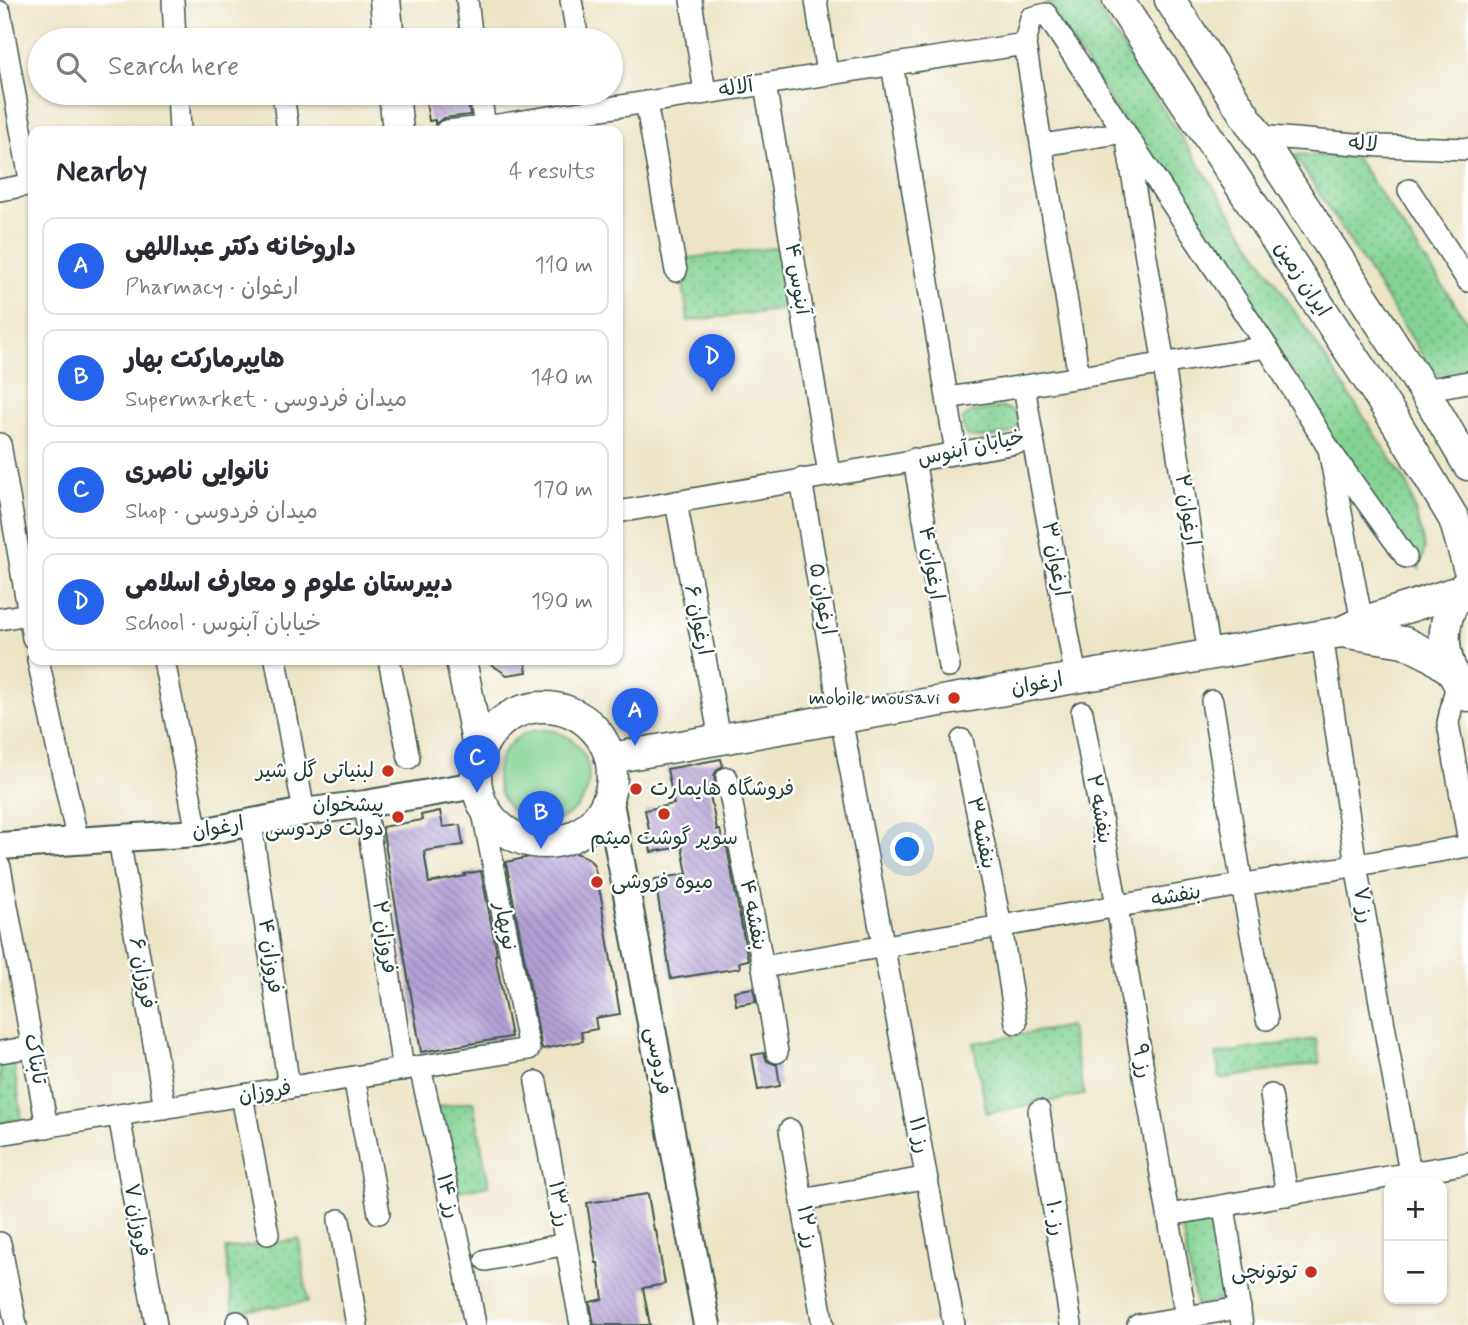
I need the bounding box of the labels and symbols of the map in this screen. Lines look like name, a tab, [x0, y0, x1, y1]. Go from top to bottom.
street label: آلاله	[717, 71, 756, 105]
street label: لاله	[1347, 129, 1379, 159]
street label: ایران زمین	[1267, 236, 1337, 322]
street label: آبنوس ۴	[778, 241, 817, 318]
pin: D	[689, 334, 735, 392]
street label: خیابان آبنوس	[915, 423, 1027, 473]
street label: ارغوان ۲	[1168, 472, 1206, 548]
street label: ارغوان ۳	[1035, 519, 1075, 599]
street label: ارغوان ۴	[911, 524, 951, 602]
street label: ارغوان ۵	[802, 561, 842, 637]
street label: ارغوان ۶	[677, 582, 719, 658]
street label: ارغوان	[1009, 666, 1065, 702]
place label: mobile mousavi	[809, 684, 940, 712]
pin: A	[612, 688, 658, 746]
marker: mobile mousavi	[946, 690, 962, 706]
pin: C	[454, 735, 500, 793]
place label: لبنیاتی گل شیر	[254, 757, 374, 785]
marker: لبنیاتی گل شیر	[380, 763, 396, 779]
street label: بنفشه ۲	[1079, 772, 1119, 846]
place label: فروشگاه هایمارت	[650, 775, 794, 803]
marker: فروشگاه هایمارت	[628, 781, 644, 797]
place label: پیشخوان دولت فردوسی	[265, 791, 384, 843]
pin: B	[518, 791, 564, 849]
street label: بنفشه ۳	[960, 794, 1002, 872]
marker: سوپر گوشت میثم	[656, 806, 672, 822]
marker: پیشخوان دولت فردوسی	[390, 809, 406, 825]
street label: ارغوان	[190, 810, 246, 846]
place label: سوپر گوشت میثم	[590, 824, 738, 853]
your location	[890, 832, 924, 866]
place label: میوه فروشی	[611, 868, 713, 896]
marker: میوه فروشی	[589, 874, 605, 890]
street label: بنفشه ۴	[732, 877, 774, 953]
street label: بنفشه	[1149, 878, 1203, 914]
street label: رز ۷	[1346, 885, 1380, 925]
street label: نوبهار	[486, 898, 523, 953]
street label: فروزان ۲	[365, 899, 403, 975]
street label: فروزان ۴	[251, 917, 289, 995]
street label: فروزان ۶	[122, 935, 162, 1011]
street label: فردوسی	[638, 1025, 678, 1097]
street label: تابناک	[17, 1031, 53, 1087]
street label: رز ۹	[1125, 1042, 1159, 1080]
street label: فروزان	[236, 1074, 294, 1110]
street label: رز ۱۱	[902, 1114, 936, 1156]
street label: رز ۱۴	[429, 1171, 467, 1221]
street label: رز ۱۳	[541, 1179, 577, 1229]
street label: فروزان ۷	[117, 1181, 157, 1259]
street label: رز ۱۰	[1039, 1198, 1071, 1238]
street label: رز ۱۲	[789, 1203, 825, 1251]
place label: توتونچی	[1231, 1258, 1298, 1286]
marker: توتونچی	[1303, 1264, 1319, 1280]

